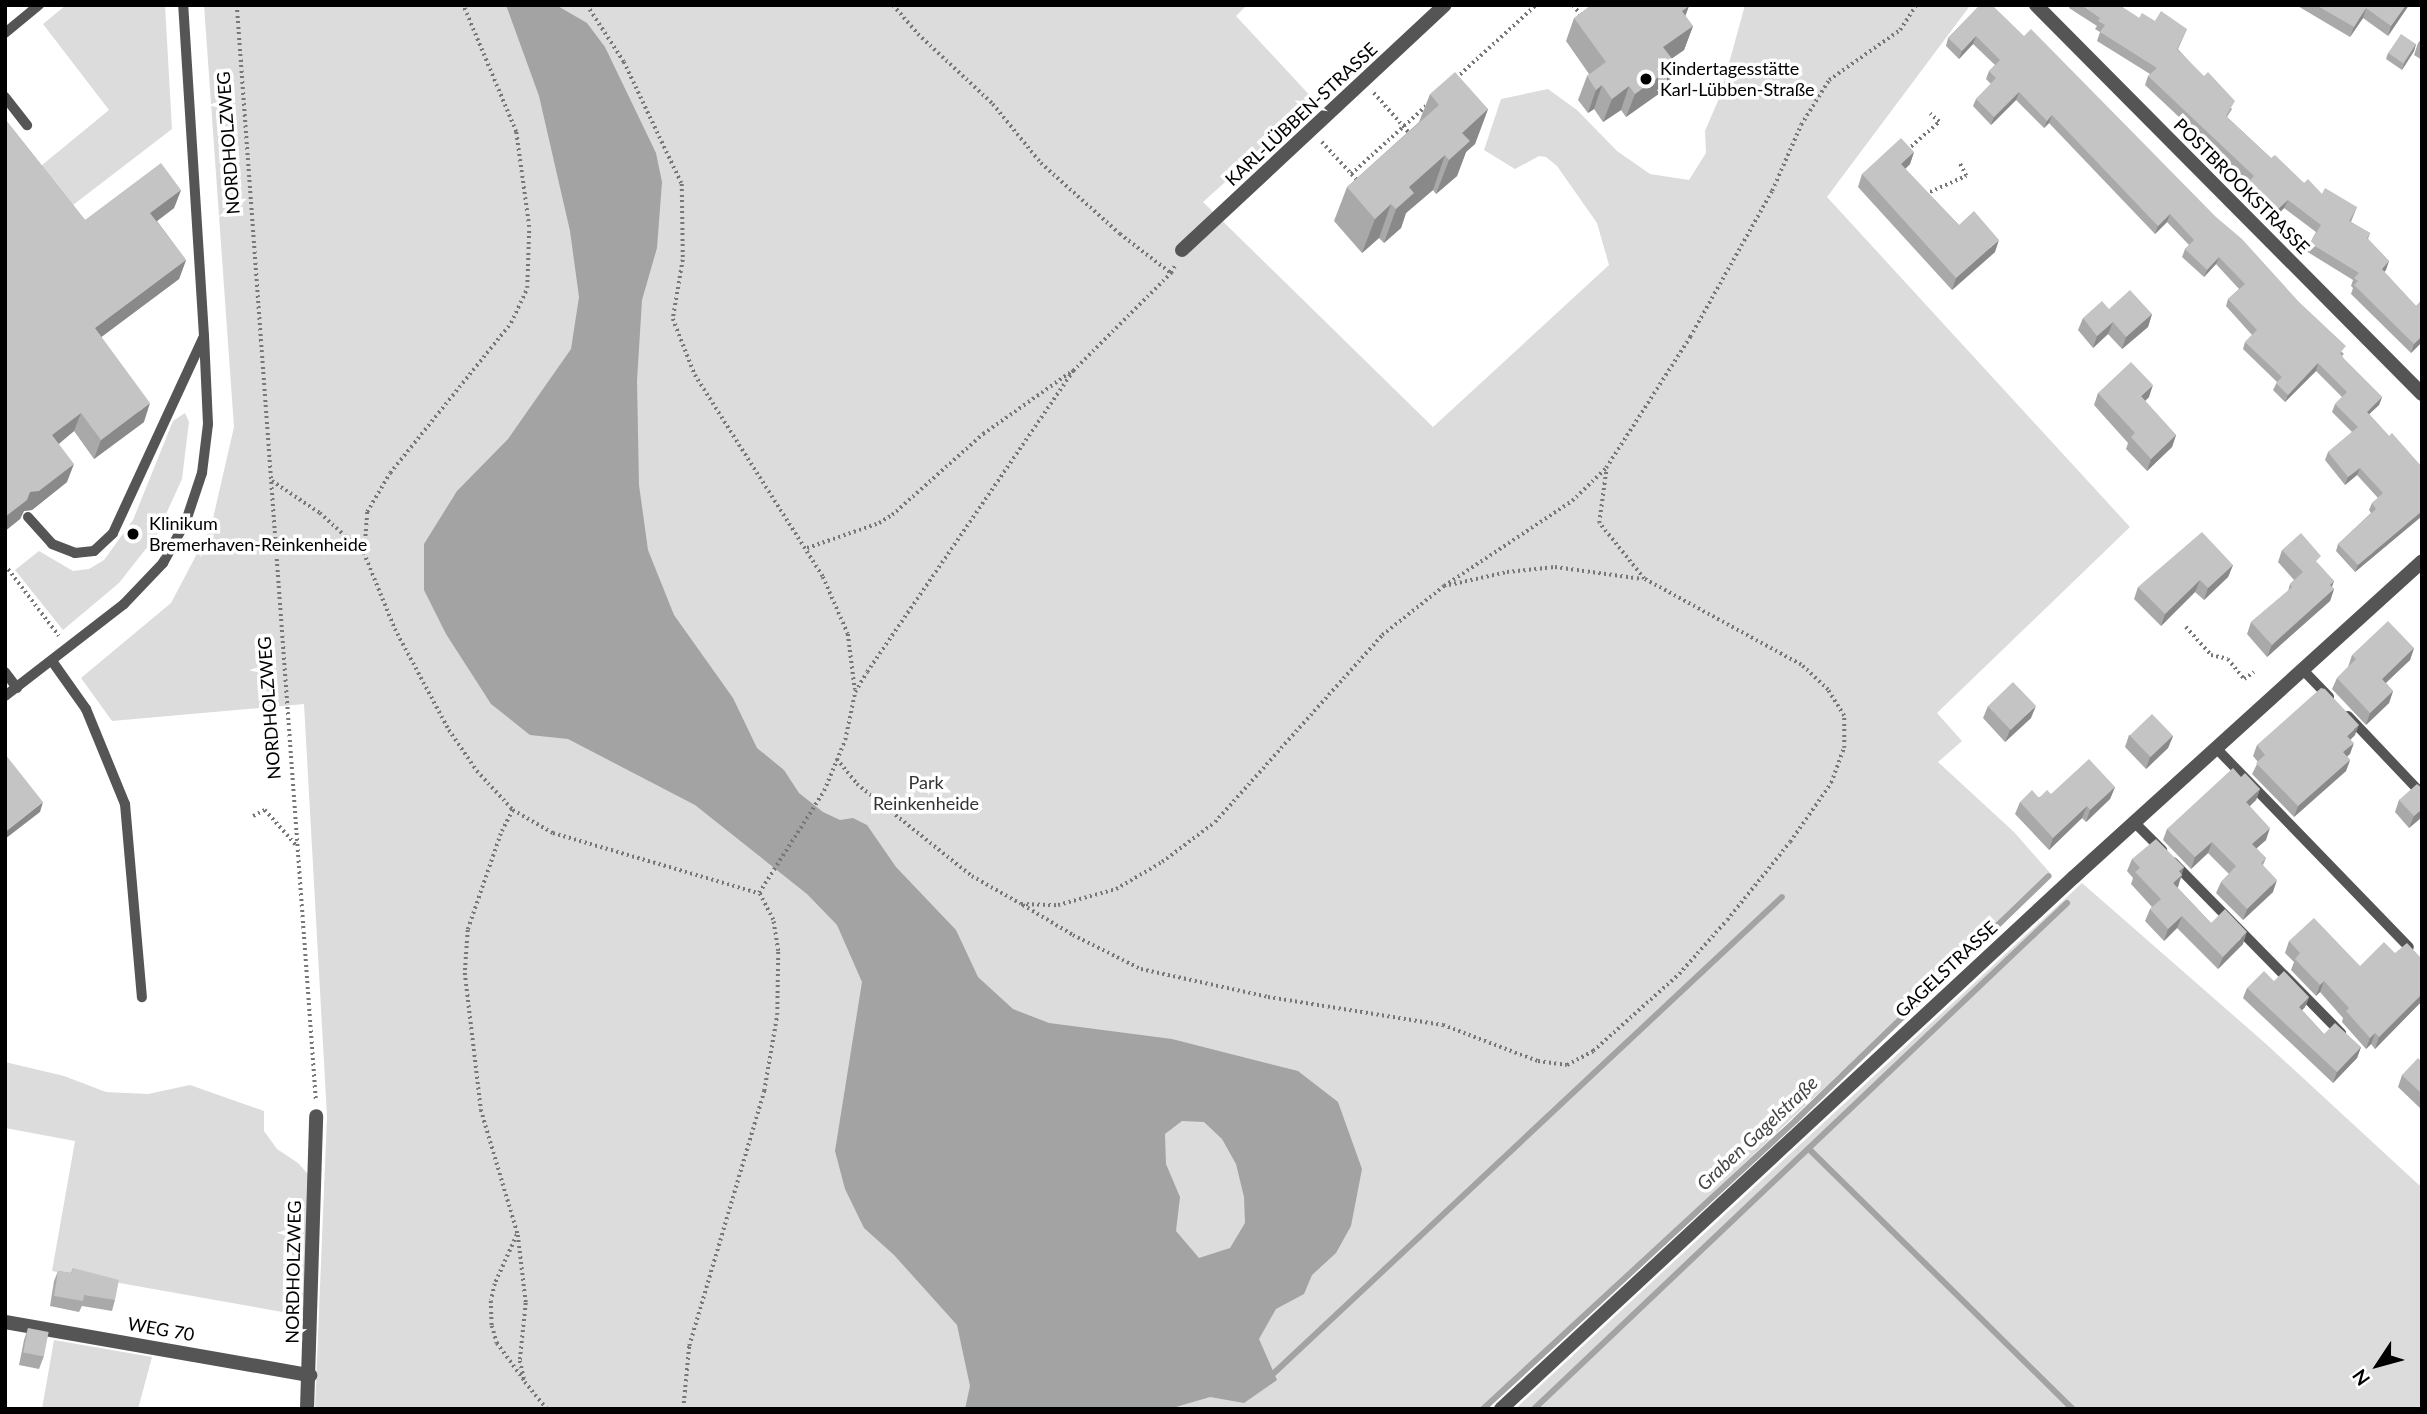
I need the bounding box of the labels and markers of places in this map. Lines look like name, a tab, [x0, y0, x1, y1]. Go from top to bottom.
place label: Kindertagesstätte Karl-Lübben-Straße	[1660, 58, 1815, 100]
marker: Kindertagesstätte Karl-Lübben-Straße	[1638, 71, 1654, 87]
place label: Klinikum Bremerhaven-Reinkenheide	[149, 513, 367, 556]
marker: Klinikum Bremerhaven-Reinkenheide	[123, 524, 143, 544]

